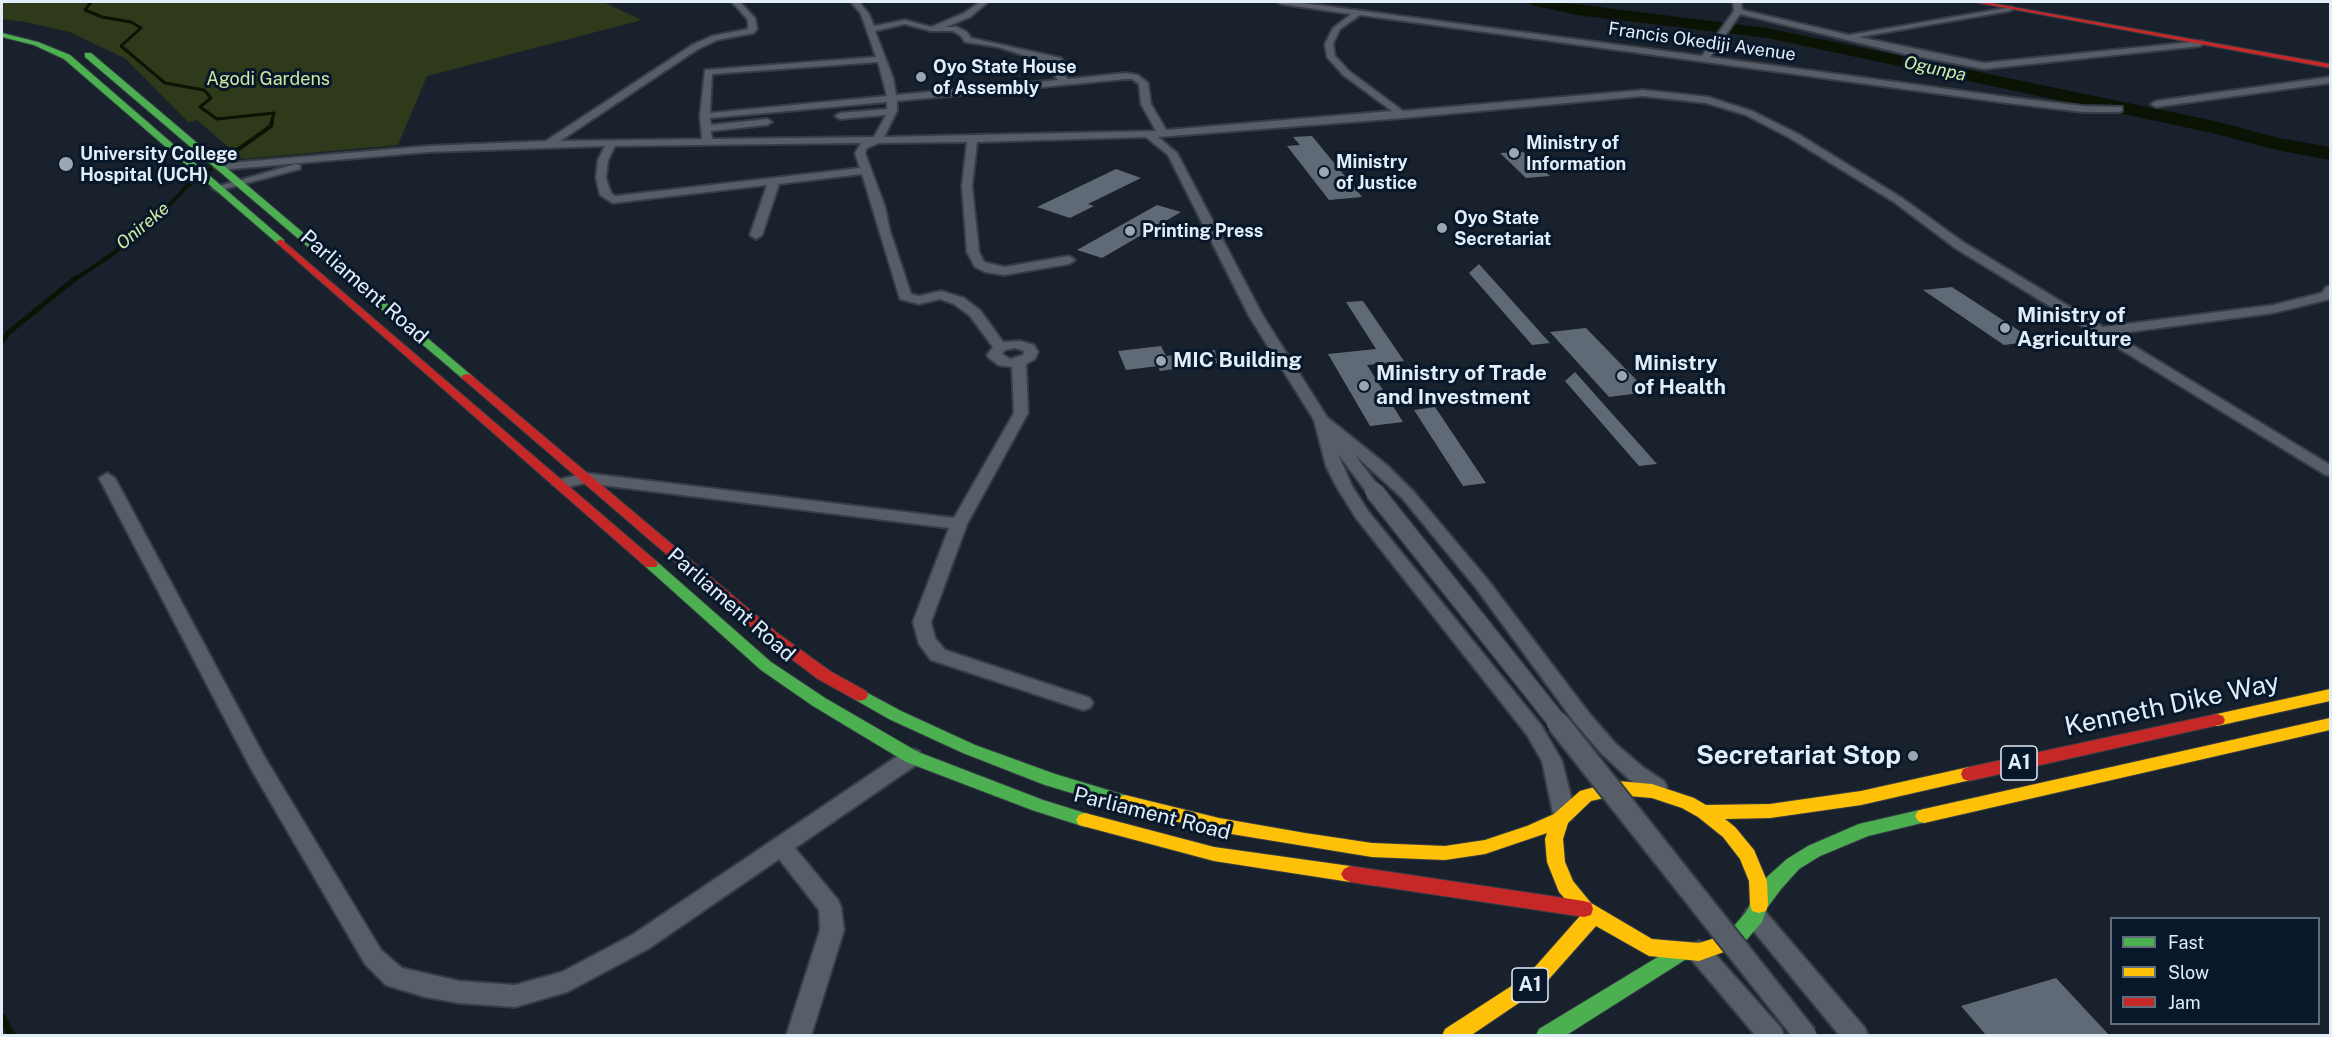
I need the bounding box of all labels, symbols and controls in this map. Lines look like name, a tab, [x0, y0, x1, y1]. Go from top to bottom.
street label: Francis Okediji Avenue	[1607, 18, 1797, 66]
water label: Ogunpa	[1902, 52, 1968, 86]
place label: Oyo State House of Assembly	[933, 56, 1077, 98]
park label: Agodi Gardens	[206, 68, 330, 90]
marker: Oyo State House of Assembly	[914, 70, 928, 84]
place label: Ministry of Information	[1526, 132, 1626, 174]
place label: University College Hospital (UCH)	[80, 143, 237, 186]
marker: Ministry of Information	[1507, 146, 1521, 160]
place label: Ministry of Justice	[1336, 151, 1417, 194]
marker: University College Hospital (UCH)	[57, 155, 75, 173]
marker: Ministry of Justice	[1317, 165, 1331, 179]
water label: Onireke	[112, 198, 174, 254]
place label: Oyo State Secretariat	[1454, 207, 1551, 250]
place label: Printing Press	[1142, 220, 1263, 242]
marker: Oyo State Secretariat	[1435, 221, 1449, 235]
marker: Printing Press	[1123, 224, 1137, 238]
street label: Parliament Road	[295, 225, 433, 349]
place label: Ministry of Agriculture	[2017, 303, 2131, 353]
marker: Ministry of Agriculture	[1998, 321, 2012, 335]
place label: MIC Building	[1173, 348, 1302, 374]
place label: Ministry of Health	[1634, 351, 1726, 401]
marker: MIC Building	[1154, 354, 1168, 368]
place label: Ministry of Trade and Investment	[1376, 361, 1547, 411]
marker: Ministry of Health	[1615, 369, 1629, 383]
marker: Ministry of Trade and Investment	[1357, 379, 1371, 393]
street label: Parliament Road	[662, 543, 800, 667]
street label: Kenneth Dike Way	[2062, 667, 2282, 743]
place label: Secretariat Stop	[1696, 740, 1901, 772]
road number: A1	[2001, 746, 2037, 780]
marker: Secretariat Stop	[1906, 749, 1920, 763]
street label: Parliament Road	[1071, 782, 1233, 846]
legend	[2110, 917, 2320, 1025]
text: Fast	[2168, 932, 2204, 953]
text: Slow	[2168, 962, 2209, 983]
road number: A1	[1512, 968, 1548, 1002]
text: Jam	[2168, 992, 2201, 1013]

